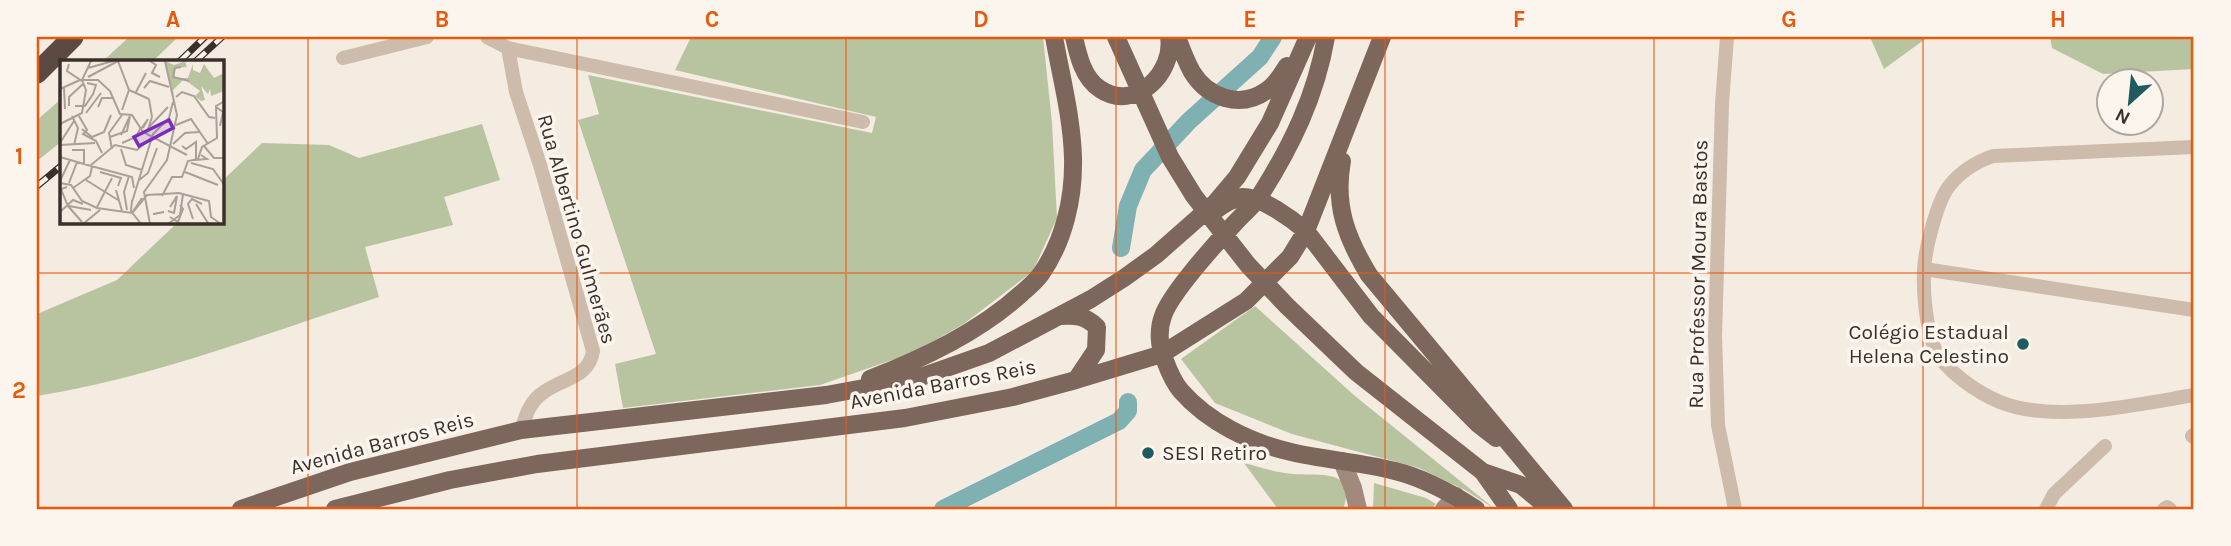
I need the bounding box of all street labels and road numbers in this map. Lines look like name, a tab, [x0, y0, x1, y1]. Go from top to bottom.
street label: Rua Albertino Gulmerães	[533, 111, 621, 347]
street label: Rua Professor Moura Bastos	[1684, 139, 1712, 409]
street label: Avenida Barros Reis	[848, 354, 1038, 414]
street label: Avenida Barros Reis	[288, 407, 476, 479]

